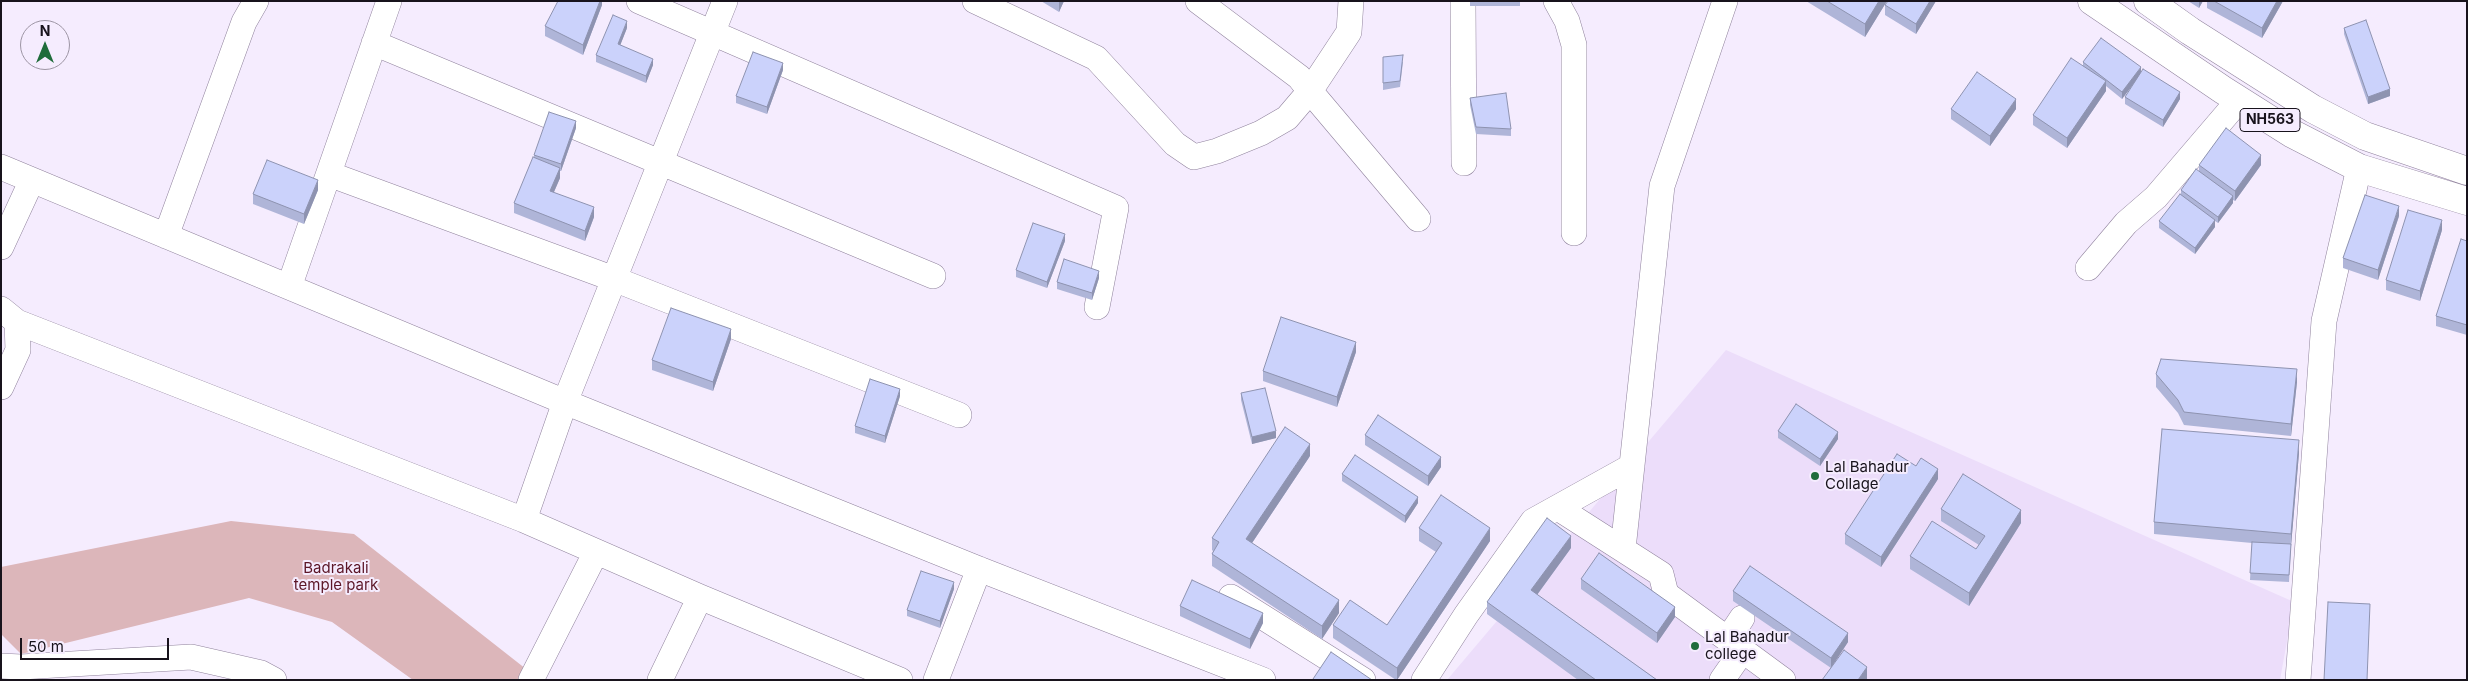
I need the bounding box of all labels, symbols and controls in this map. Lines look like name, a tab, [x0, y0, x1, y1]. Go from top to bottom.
north arrow	[20, 20, 70, 70]
text: N	[40, 22, 50, 39]
road number: NH563	[2240, 108, 2300, 132]
place label: Lal Bahadur Collage	[1825, 458, 1909, 493]
marker: Lal Bahadur Collage	[1809, 470, 1821, 482]
park label: Badrakali temple park	[294, 559, 378, 594]
scale bar	[22, 628, 171, 660]
place label: Lal Bahadur college	[1705, 628, 1789, 663]
text: 50 m	[28, 637, 64, 656]
marker: Lal Bahadur college	[1689, 640, 1701, 652]

